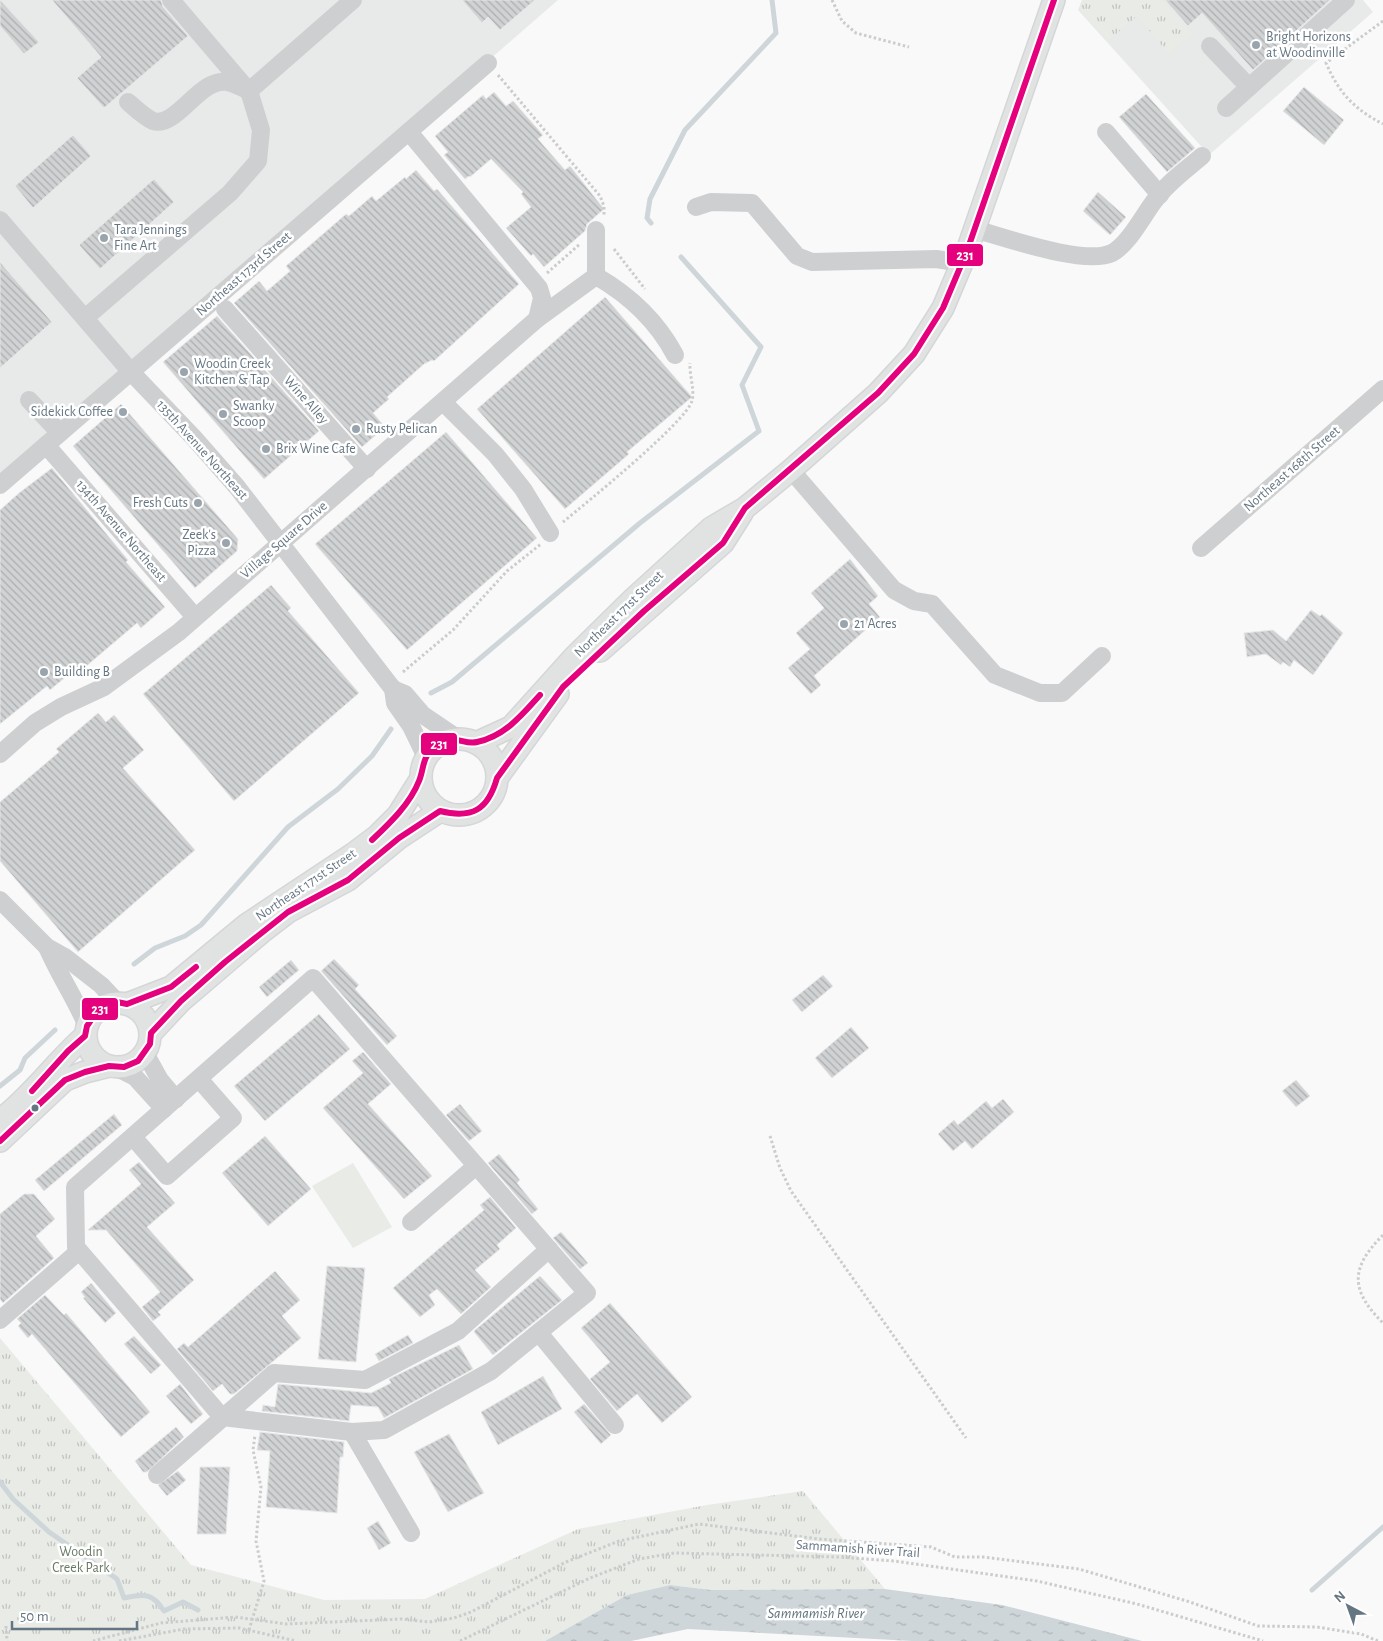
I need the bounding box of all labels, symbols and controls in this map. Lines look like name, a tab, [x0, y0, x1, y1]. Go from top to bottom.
place label: Bright Horizons at Woodinville	[1266, 30, 1351, 60]
marker: Bright Horizons at Woodinville	[1250, 39, 1262, 51]
place label: Tara Jennings Fine Art	[114, 223, 187, 253]
street label: Northeast 173rd Street	[194, 229, 295, 319]
marker: Tara Jennings Fine Art	[98, 232, 110, 244]
line badge: 231	[946, 243, 984, 267]
text: 231	[956, 249, 974, 263]
place label: Woodin Creek Kitchen & Tap	[194, 357, 271, 387]
marker: Woodin Creek Kitchen & Tap	[178, 366, 190, 378]
street label: Wine Alley	[281, 373, 331, 427]
street label: 135th Avenue Northeast	[154, 398, 251, 503]
place label: Swanky Scoop	[233, 399, 274, 429]
place label: Sidekick Coffee	[31, 405, 113, 419]
marker: Sidekick Coffee	[117, 406, 129, 418]
marker: Swanky Scoop	[217, 408, 229, 420]
place label: Rusty Pelican	[366, 422, 437, 436]
marker: Rusty Pelican	[350, 423, 362, 435]
street label: Northeast 168th Street	[1241, 423, 1343, 514]
place label: Brix Wine Cafe	[276, 442, 356, 456]
marker: Brix Wine Cafe	[260, 443, 272, 455]
street label: 134th Avenue Northeast	[73, 478, 169, 585]
place label: Fresh Cuts	[133, 496, 188, 510]
marker: Fresh Cuts	[192, 497, 204, 509]
street label: Village Square Drive	[238, 499, 330, 581]
place label: Zeek's Pizza	[182, 528, 217, 558]
marker: Zeek's Pizza	[220, 537, 232, 549]
street label: Northeast 171st Street	[572, 568, 667, 660]
place label: 21 Acres	[854, 617, 897, 631]
marker: 21 Acres	[838, 618, 850, 630]
place label: Building B	[54, 665, 110, 679]
marker: Building B	[38, 666, 50, 678]
line badge: 231	[420, 732, 458, 756]
text: 231	[430, 738, 448, 752]
street label: Northeast 171st Street	[253, 846, 359, 924]
line badge: 231	[81, 997, 119, 1021]
text: 231	[91, 1003, 109, 1017]
unlabelled marker	[30, 1103, 40, 1113]
street label: Sammamish River Trail	[795, 1538, 921, 1560]
park label: Woodin Creek Park	[52, 1545, 110, 1575]
north arrow	[1323, 1581, 1373, 1631]
text: N	[1332, 1588, 1348, 1605]
scale bar	[12, 1598, 138, 1630]
water label: Sammamish River	[768, 1606, 866, 1621]
text: 50 m	[20, 1609, 49, 1624]

